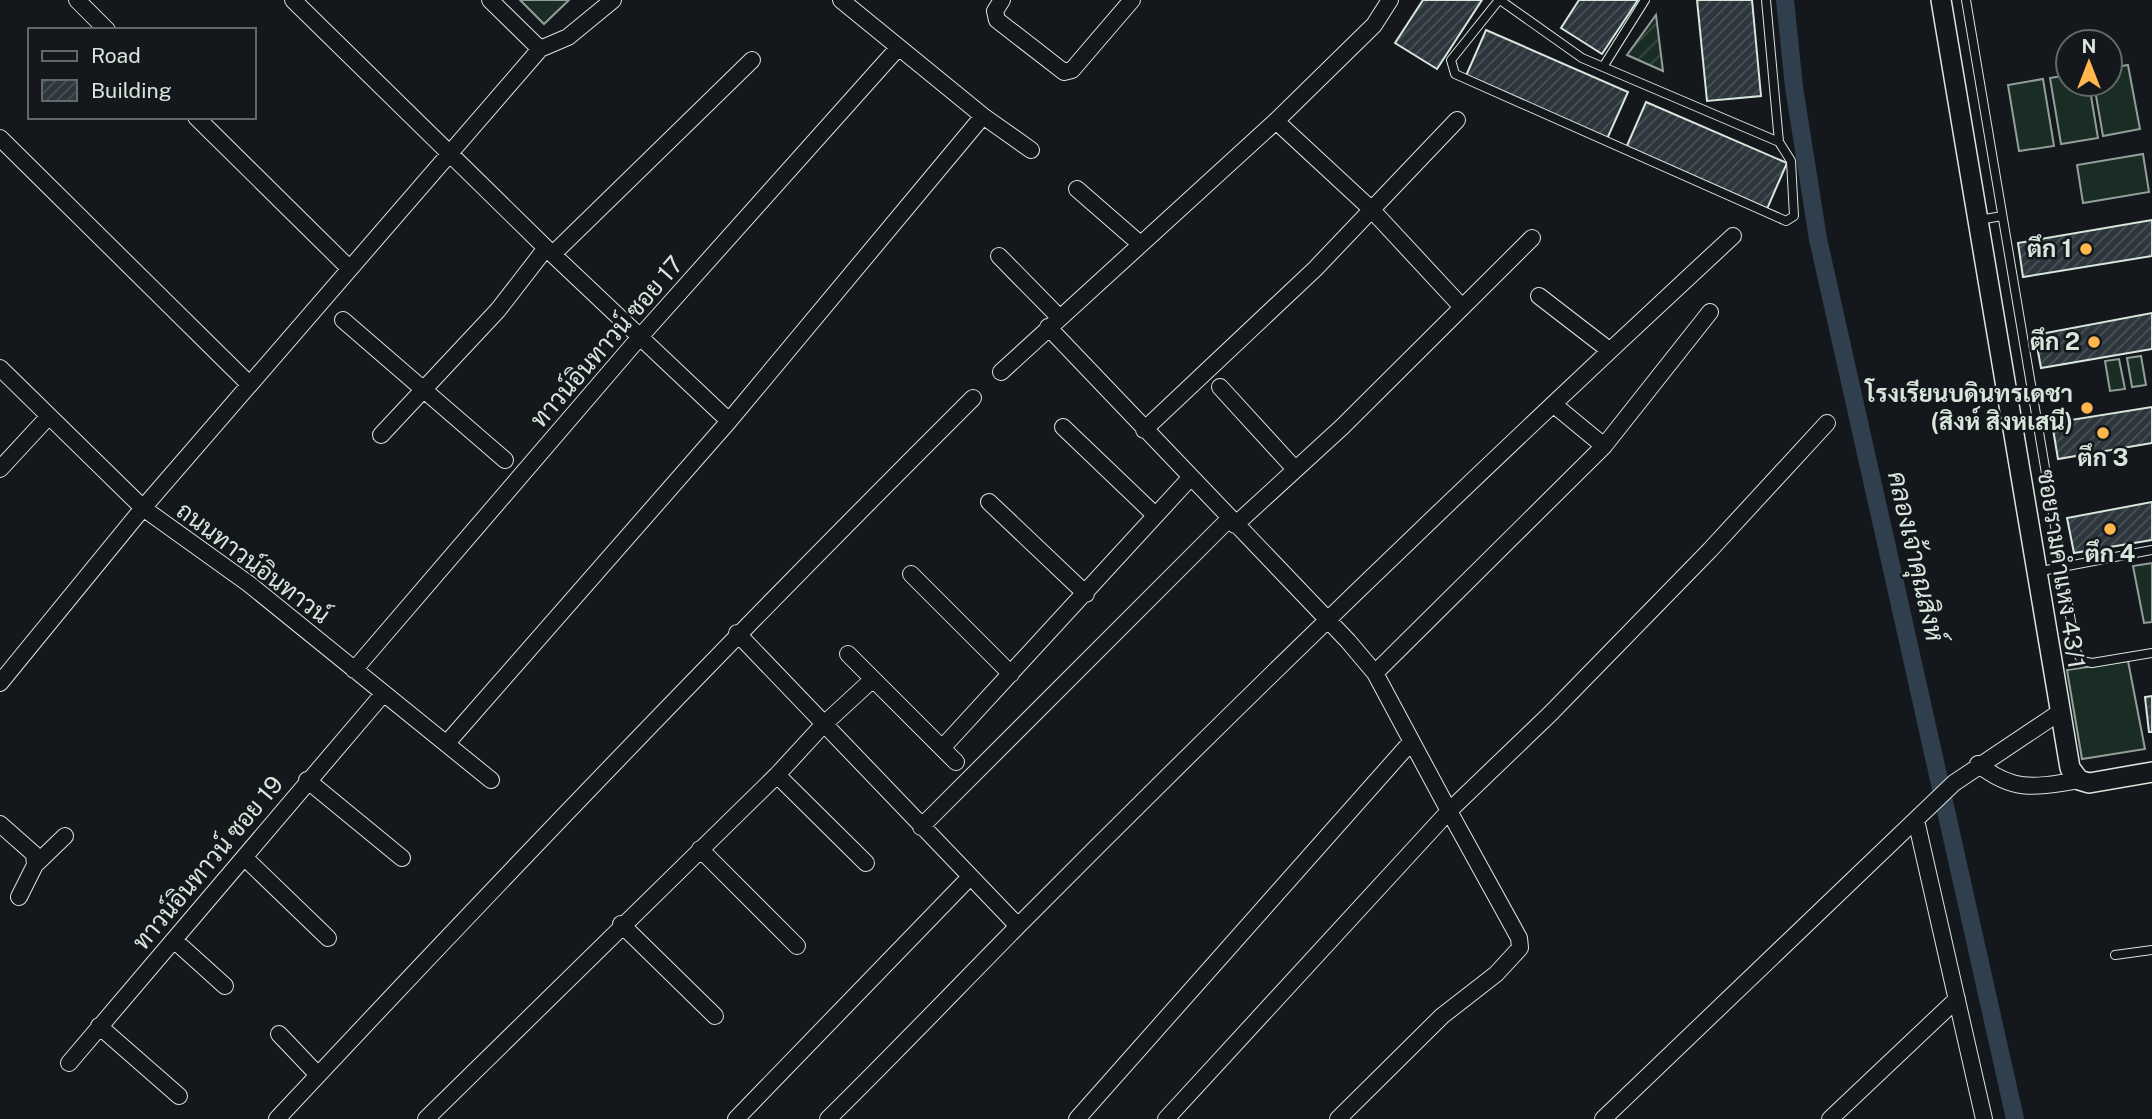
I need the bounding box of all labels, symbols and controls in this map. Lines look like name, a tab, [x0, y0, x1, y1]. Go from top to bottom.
legend	[28, 28, 256, 119]
north arrow	[2054, 28, 2124, 98]
text: N	[2082, 35, 2096, 57]
text: Road	[91, 43, 141, 68]
text: Building	[91, 78, 172, 103]
place label: ตึก 1	[2027, 233, 2072, 262]
marker: ตึก 1	[2078, 241, 2094, 257]
street label: ทาวน์อินทาวน์ ซอย 17	[523, 249, 688, 433]
place label: ตึก 2	[2030, 326, 2080, 355]
marker: ตึก 2	[2086, 334, 2102, 350]
place label: โรงเรียนบดินทรเดชา (สิงห์ สิงหเสนี)	[1864, 378, 2073, 435]
marker: โรงเรียนบดินทรเดชา (สิงห์ สิงหเสนี)	[2079, 400, 2095, 416]
marker: ตึก 3	[2095, 425, 2111, 441]
place label: ตึก 3	[2078, 442, 2128, 471]
street label: ซอยรามคำแหง 43/1	[2032, 467, 2092, 670]
water label: คลองเจ้าคุณสิงห์	[1879, 468, 1953, 649]
street label: ถนนทาวน์อินทาวน์	[172, 495, 336, 629]
marker: ตึก 4	[2102, 521, 2118, 537]
place label: ตึก 4	[2085, 538, 2136, 567]
street label: ทาวน์อินทาวน์ ซอย 19	[126, 769, 288, 955]

